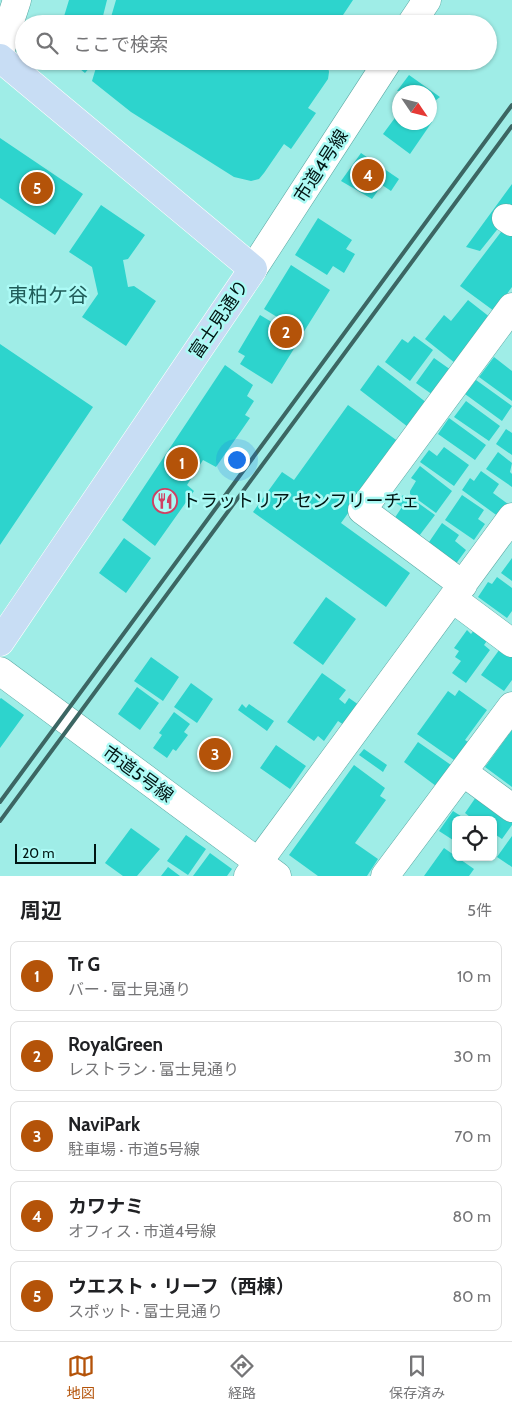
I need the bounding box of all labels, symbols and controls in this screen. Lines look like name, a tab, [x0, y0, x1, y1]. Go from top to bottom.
search box	[15, 15, 497, 70]
icon: search	[33, 29, 61, 57]
text: ここで検索	[73, 33, 168, 56]
north arrow	[392, 85, 437, 130]
street label: 市道4号線	[289, 125, 353, 207]
pin: 4	[352, 156, 384, 194]
pin: 5	[21, 169, 53, 207]
street label: 富士見通り	[185, 276, 253, 362]
district label: 東柏ケ谷	[8, 283, 88, 307]
pin: 2	[270, 313, 302, 351]
pin: 1	[166, 444, 198, 482]
your location	[224, 447, 250, 473]
restaurant icon: トラットリア センフリーチェ	[152, 488, 178, 514]
place label: トラットリア センフリーチェ	[182, 490, 420, 512]
pin: 3	[199, 735, 231, 773]
street label: 市道5号線	[98, 741, 178, 807]
map controls	[452, 816, 497, 861]
button: locate	[452, 816, 497, 861]
scale bar	[15, 841, 96, 864]
text: 20 m	[22, 844, 55, 862]
text: 周辺	[20, 898, 62, 923]
text: 5件	[467, 901, 492, 920]
text: Tr G	[68, 953, 100, 976]
text: 1	[34, 967, 40, 986]
text: 10 m	[457, 967, 491, 986]
text: バー · 富士見通り	[68, 980, 191, 999]
text: RoyalGreen	[68, 1033, 163, 1056]
text: 2	[33, 1047, 41, 1066]
text: 30 m	[454, 1047, 491, 1066]
text: レストラン · 富士見通り	[68, 1060, 239, 1079]
text: NaviPark	[68, 1113, 140, 1136]
text: 3	[33, 1127, 41, 1146]
text: 70 m	[454, 1127, 491, 1146]
text: 駐車場 · 市道5号線	[68, 1140, 200, 1159]
text: カワナミ	[68, 1195, 144, 1218]
text: 4	[32, 1207, 42, 1226]
text: 80 m	[453, 1207, 491, 1226]
text: オフィス · 市道4号線	[68, 1222, 216, 1241]
text: ウエスト・リーフ（西棟）	[68, 1275, 295, 1298]
text: 5	[33, 1287, 41, 1306]
text: 80 m	[453, 1287, 491, 1306]
text: スポット · 富士見通り	[68, 1302, 223, 1321]
tab: 地図	[67, 1352, 95, 1402]
tab: 経路	[228, 1352, 256, 1402]
tab: 保存済み	[389, 1352, 445, 1402]

